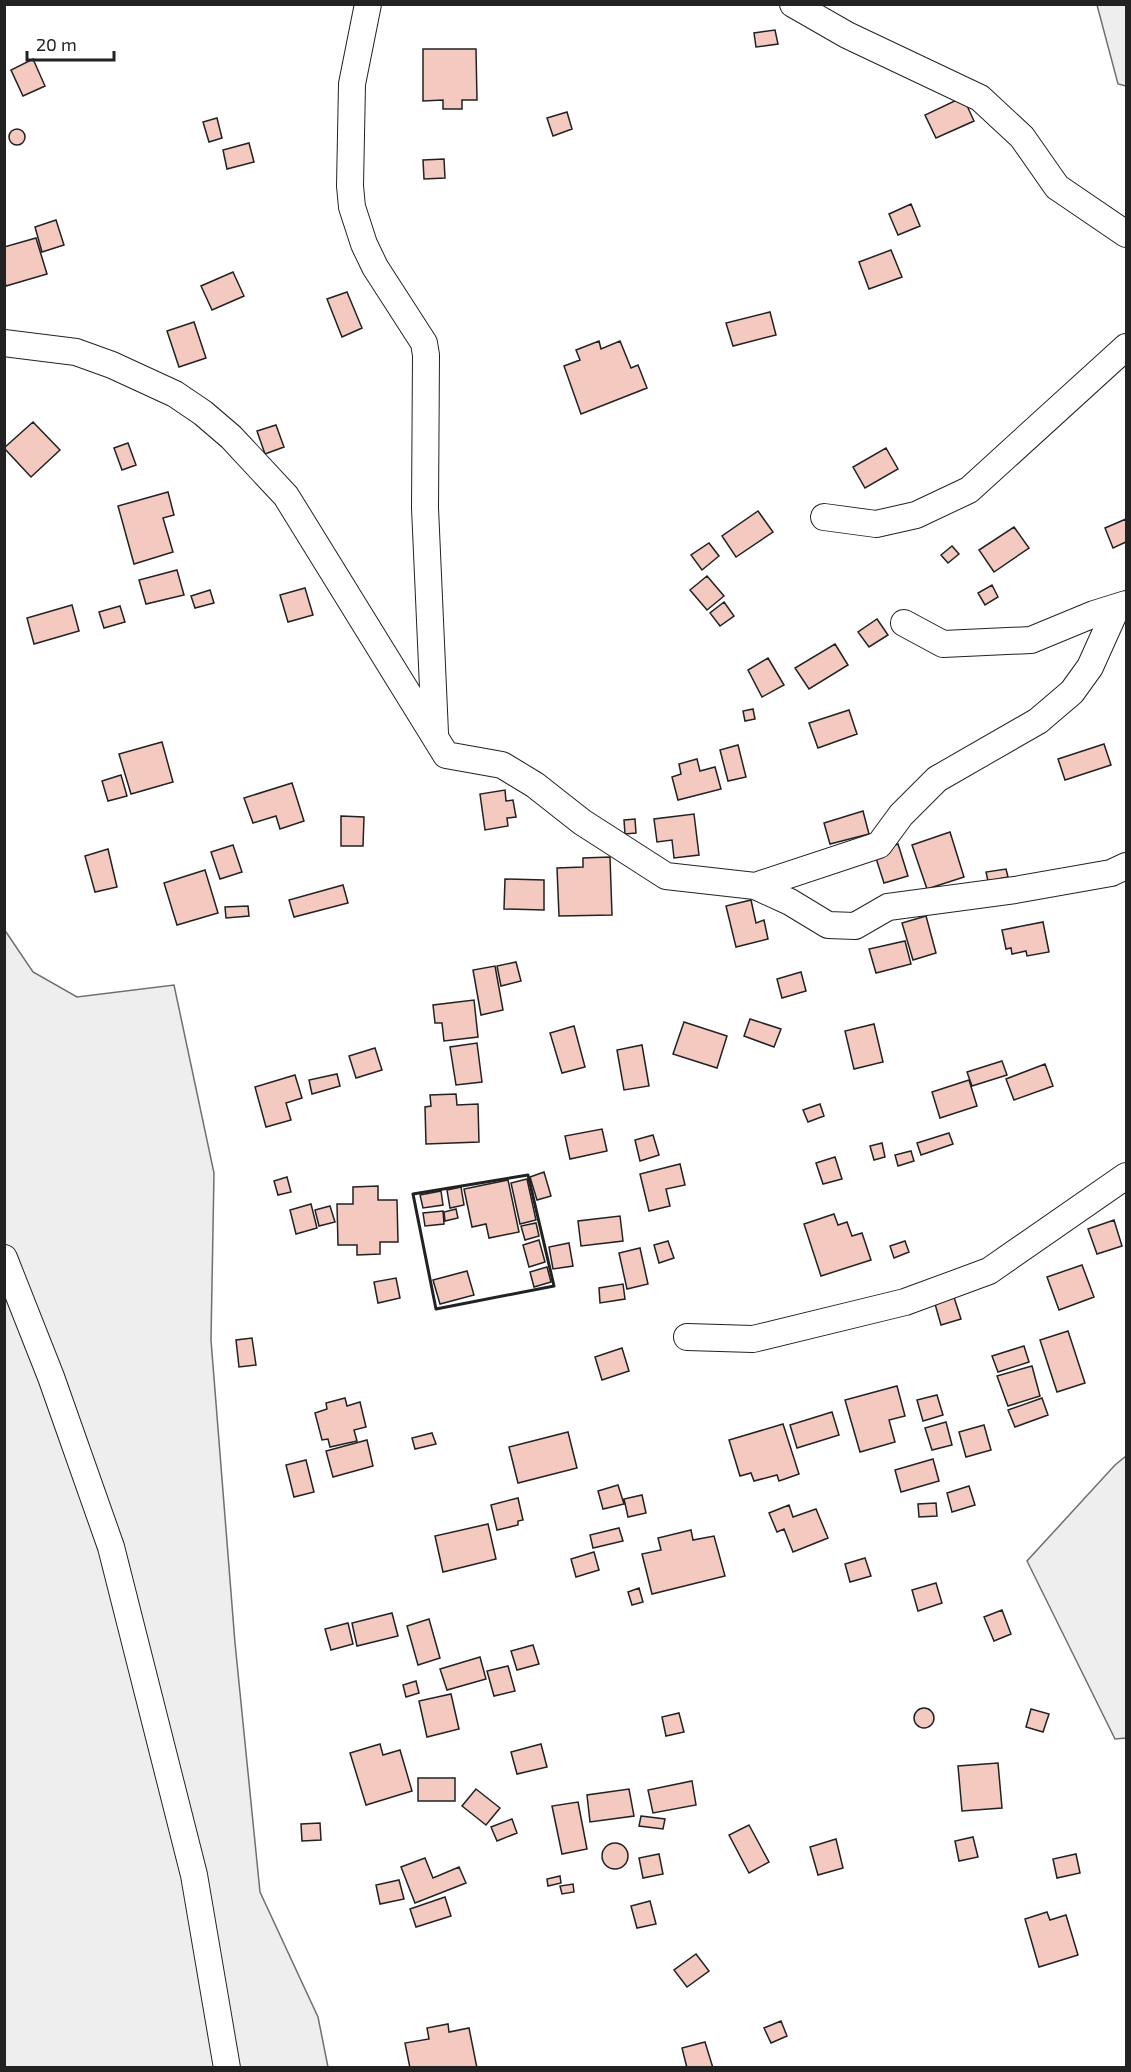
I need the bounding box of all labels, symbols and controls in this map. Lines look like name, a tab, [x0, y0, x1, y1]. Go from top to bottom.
scale bar	[27, 24, 114, 62]
text: 20 m	[36, 33, 77, 55]

